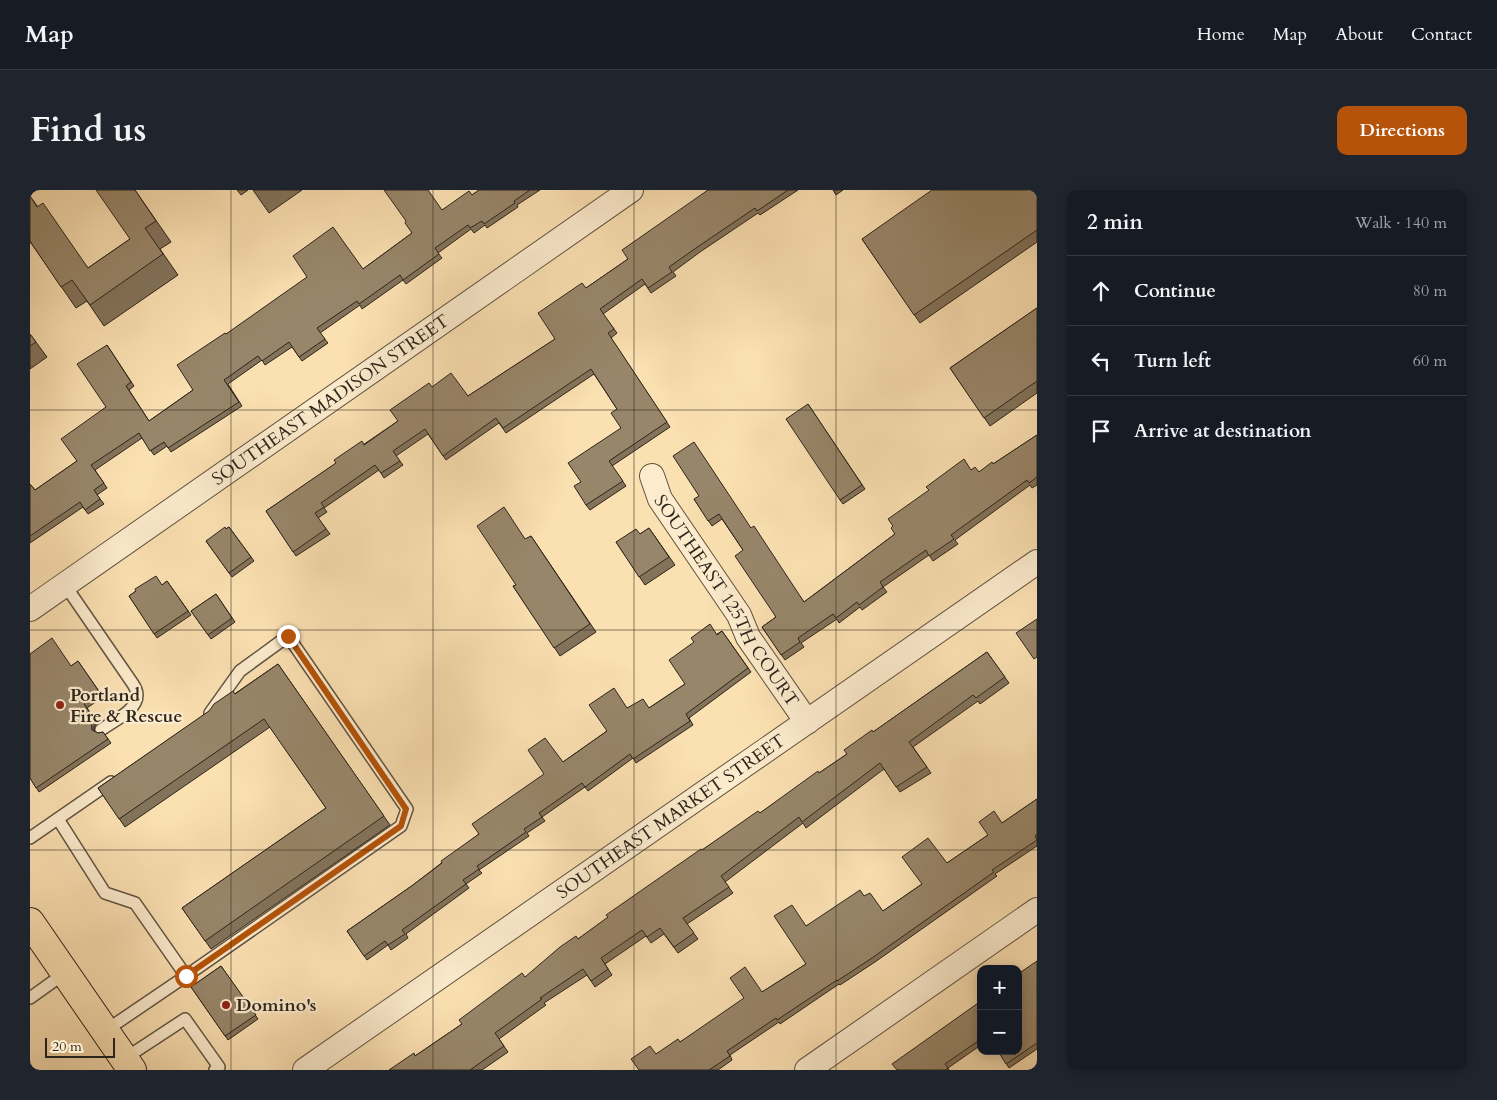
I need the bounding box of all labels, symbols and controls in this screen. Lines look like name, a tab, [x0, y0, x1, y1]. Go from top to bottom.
text: Map	[25, 18, 74, 51]
text: Home	[1197, 22, 1245, 47]
text: Map	[1273, 22, 1307, 47]
text: About	[1335, 22, 1383, 47]
text: Contact	[1411, 22, 1472, 47]
text: Find us	[30, 106, 146, 154]
button: Directions	[1337, 106, 1467, 155]
text: 2 min	[1087, 208, 1143, 237]
text: Walk · 140 m	[1355, 212, 1447, 234]
icon: ahead	[1087, 277, 1115, 305]
text: Continue	[1134, 278, 1216, 304]
text: 80 m	[1413, 280, 1447, 302]
street label: SOUTHEAST MADISON STREET	[207, 308, 454, 491]
icon: left	[1087, 347, 1115, 375]
text: Turn left	[1134, 348, 1211, 374]
text: 60 m	[1413, 350, 1447, 372]
icon: arrive	[1087, 417, 1115, 445]
text: Arrive at destination	[1134, 418, 1311, 444]
street label: SOUTHEAST 125TH COURT	[648, 490, 805, 712]
route end	[277, 625, 300, 648]
place label: Portland Fire & Rescue	[70, 683, 182, 729]
marker: Portland Fire & Rescue	[54, 699, 66, 711]
street label: SOUTHEAST MARKET STREET	[551, 728, 790, 905]
route start	[175, 965, 198, 988]
map controls	[977, 965, 1022, 1055]
button: +	[977, 965, 1022, 1010]
place label: Domino's	[236, 993, 316, 1018]
marker: Domino's	[220, 999, 232, 1011]
button: −	[977, 1010, 1022, 1055]
scale bar	[45, 1035, 115, 1058]
text: 20 m	[52, 1037, 82, 1056]

